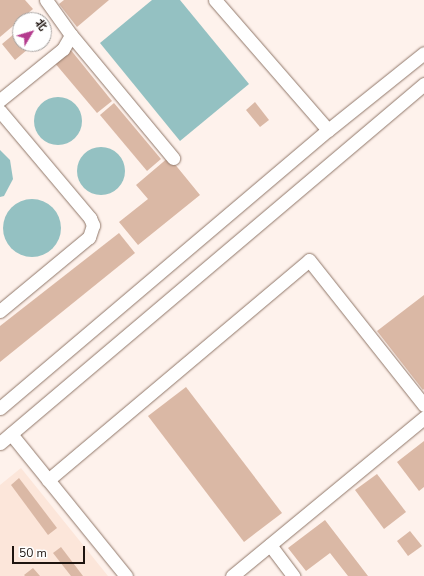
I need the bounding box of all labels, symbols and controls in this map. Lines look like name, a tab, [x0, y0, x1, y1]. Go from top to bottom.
north arrow	[12, 12, 52, 52]
text: 北	[32, 16, 50, 34]
scale bar	[14, 538, 87, 564]
text: 50 m	[19, 545, 47, 561]

